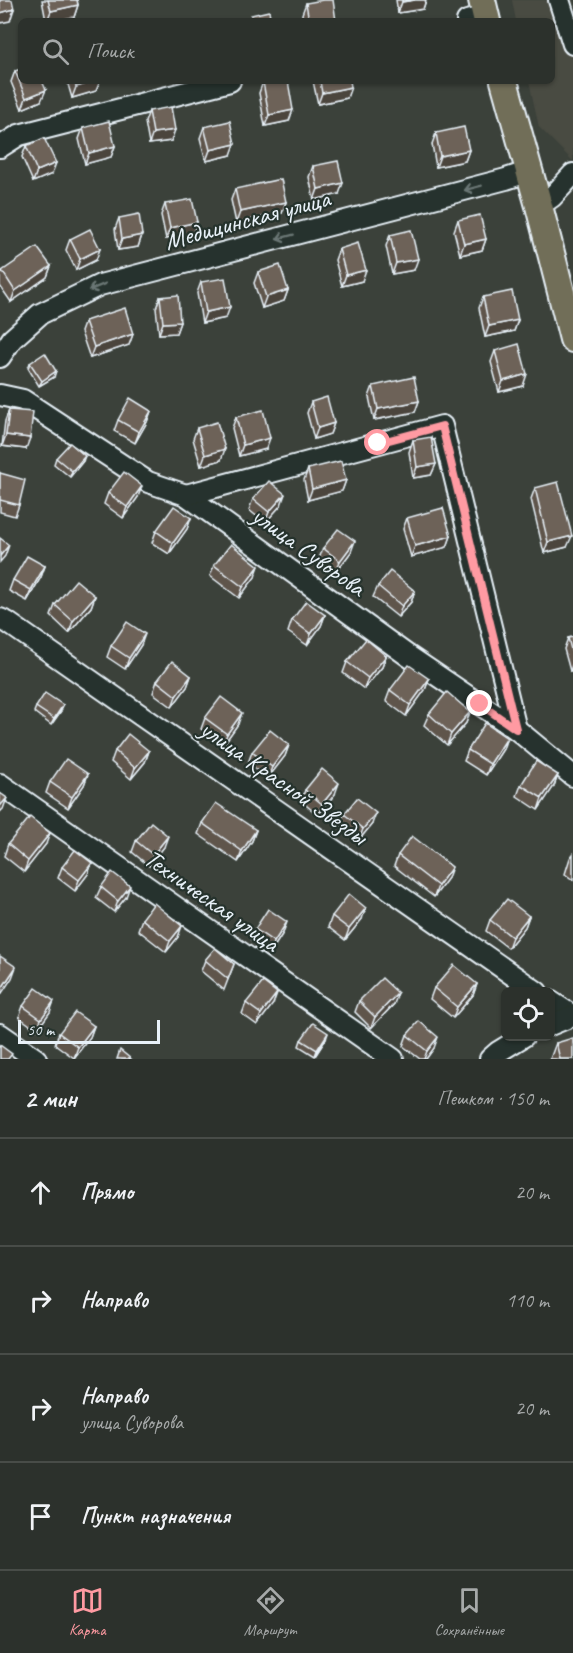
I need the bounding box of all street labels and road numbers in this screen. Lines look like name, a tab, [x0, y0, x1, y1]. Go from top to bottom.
street label: Медицинская улица	[161, 181, 335, 257]
street label: улица Суворова	[244, 498, 373, 605]
street label: улица Красной Звезды	[192, 711, 376, 854]
street label: Техническая улица	[138, 842, 287, 960]

